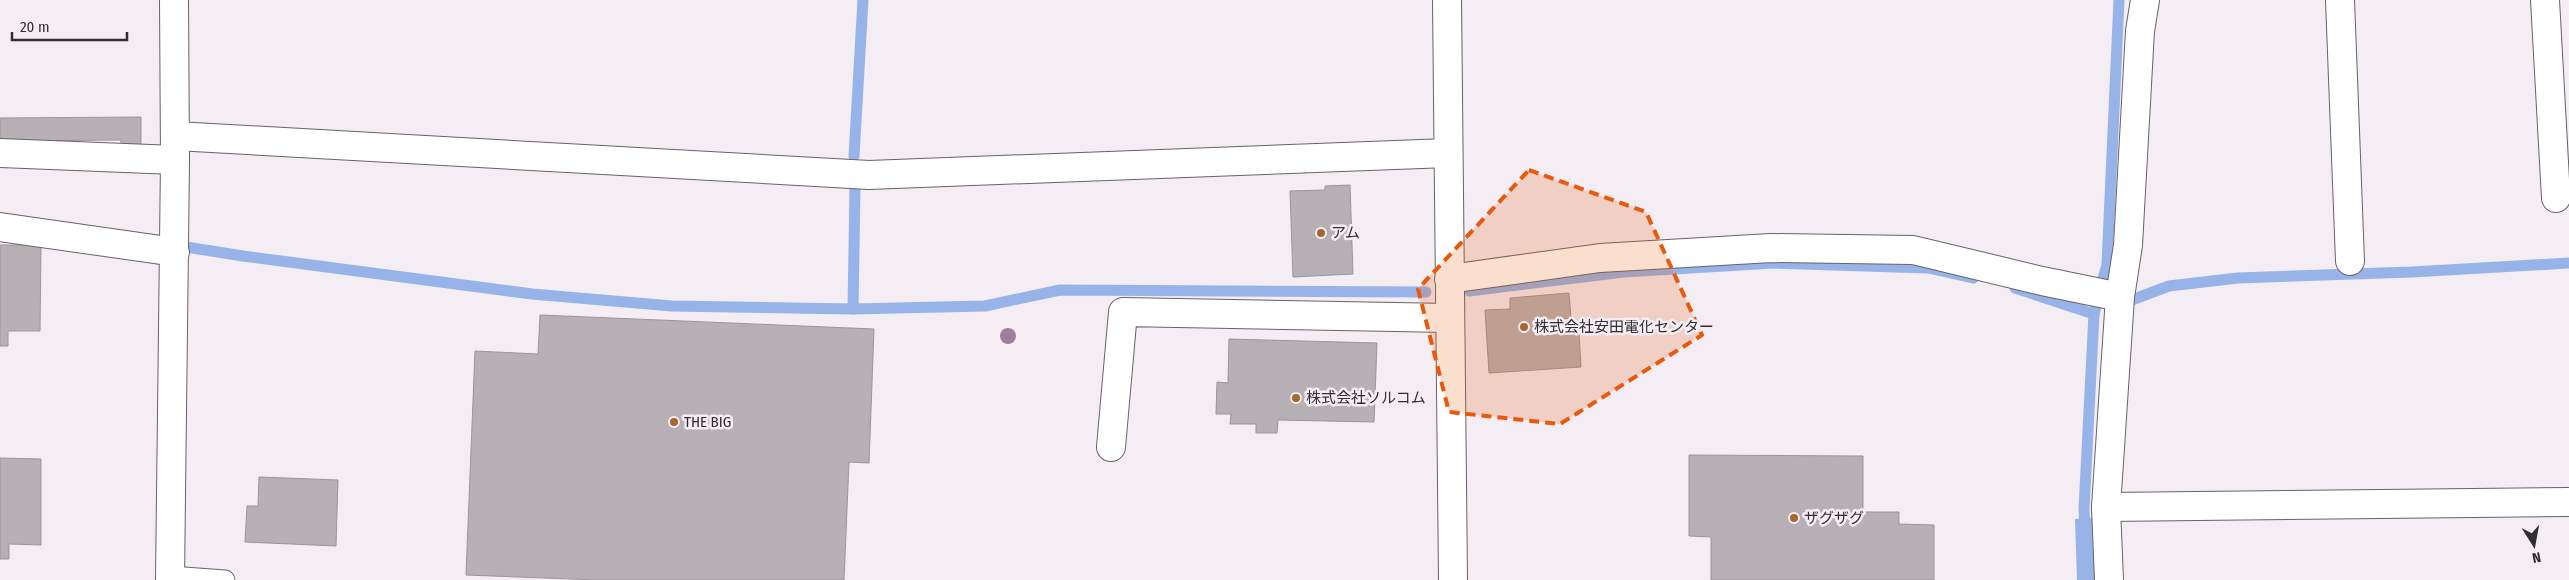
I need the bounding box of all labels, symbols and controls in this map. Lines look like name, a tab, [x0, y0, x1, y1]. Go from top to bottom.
scale bar	[12, 10, 128, 42]
text: 20 m	[20, 18, 50, 36]
place label: アム	[1331, 224, 1360, 242]
marker: アム	[1315, 227, 1327, 239]
place label: 株式会社安田電化センター	[1534, 318, 1714, 336]
marker: 株式会社安田電化センター	[1518, 321, 1530, 333]
place label: 株式会社ソルコム	[1306, 389, 1426, 407]
marker: 株式会社ソルコム	[1290, 392, 1302, 404]
place label: THE BIG	[684, 413, 731, 431]
marker: THE BIG	[668, 416, 680, 428]
place label: ザグザグ	[1804, 509, 1864, 527]
marker: ザグザグ	[1788, 512, 1800, 524]
north arrow	[2509, 520, 2559, 570]
text: N	[2531, 548, 2542, 566]

